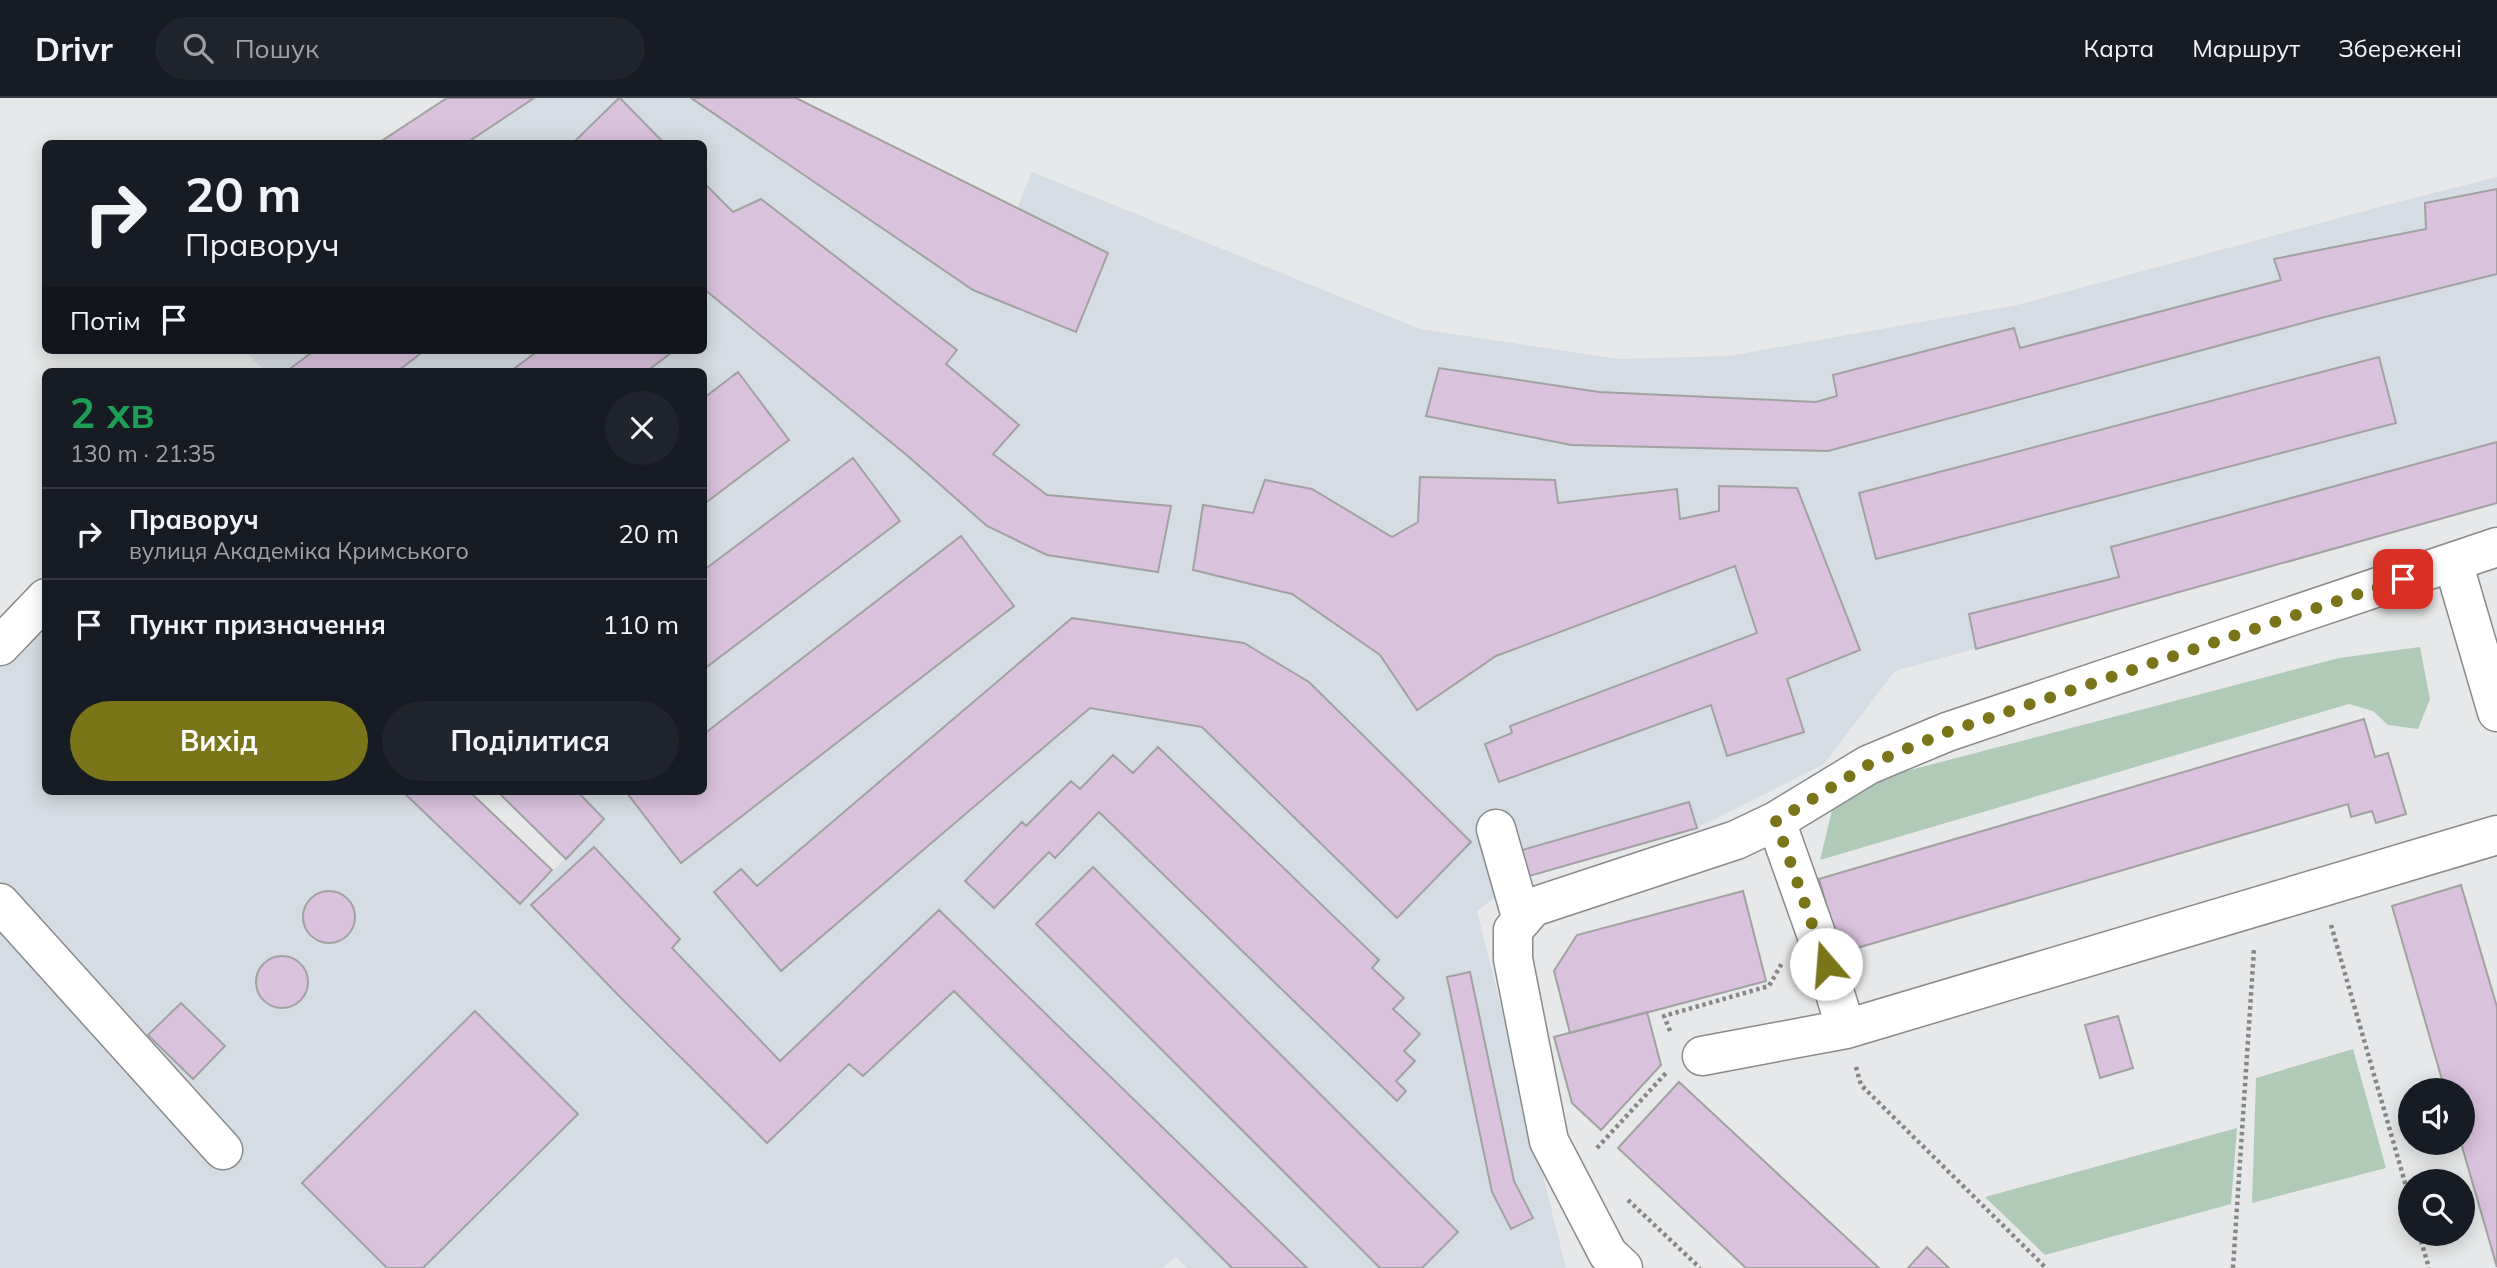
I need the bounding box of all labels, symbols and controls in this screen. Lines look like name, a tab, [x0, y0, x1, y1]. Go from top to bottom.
search box	[155, 17, 645, 80]
text: Drivr	[35, 28, 113, 69]
icon: search	[179, 29, 217, 67]
text: Пошук	[235, 32, 319, 65]
text: Карта	[2084, 33, 2154, 63]
text: Маршрут	[2192, 33, 2300, 63]
text: Збережені	[2338, 33, 2462, 63]
text: 20 m	[185, 163, 301, 224]
icon: right	[70, 168, 161, 259]
text: Праворуч	[185, 224, 340, 264]
icon: arrive	[155, 301, 193, 339]
text: Потім	[70, 304, 141, 337]
text: 2 хв	[70, 386, 155, 439]
button: close	[605, 391, 679, 465]
text: 130 m · 21:35	[70, 439, 215, 468]
text: Праворуч	[129, 503, 259, 536]
icon: right	[70, 515, 108, 553]
text: 20 m	[618, 517, 679, 550]
text: вулиця Академіка Кримського	[129, 536, 469, 565]
pin	[2373, 549, 2433, 609]
icon: arrive	[2384, 560, 2422, 598]
icon: arrive	[70, 606, 108, 644]
text: Пункт призначення	[129, 608, 386, 641]
text: 110 m	[603, 608, 679, 641]
button: Вихід	[70, 701, 368, 781]
button: Поділитися	[382, 701, 679, 781]
position arrow	[1789, 927, 1863, 1001]
map controls	[2398, 1078, 2475, 1246]
button: sound	[2398, 1078, 2475, 1155]
button: search	[2398, 1169, 2475, 1246]

